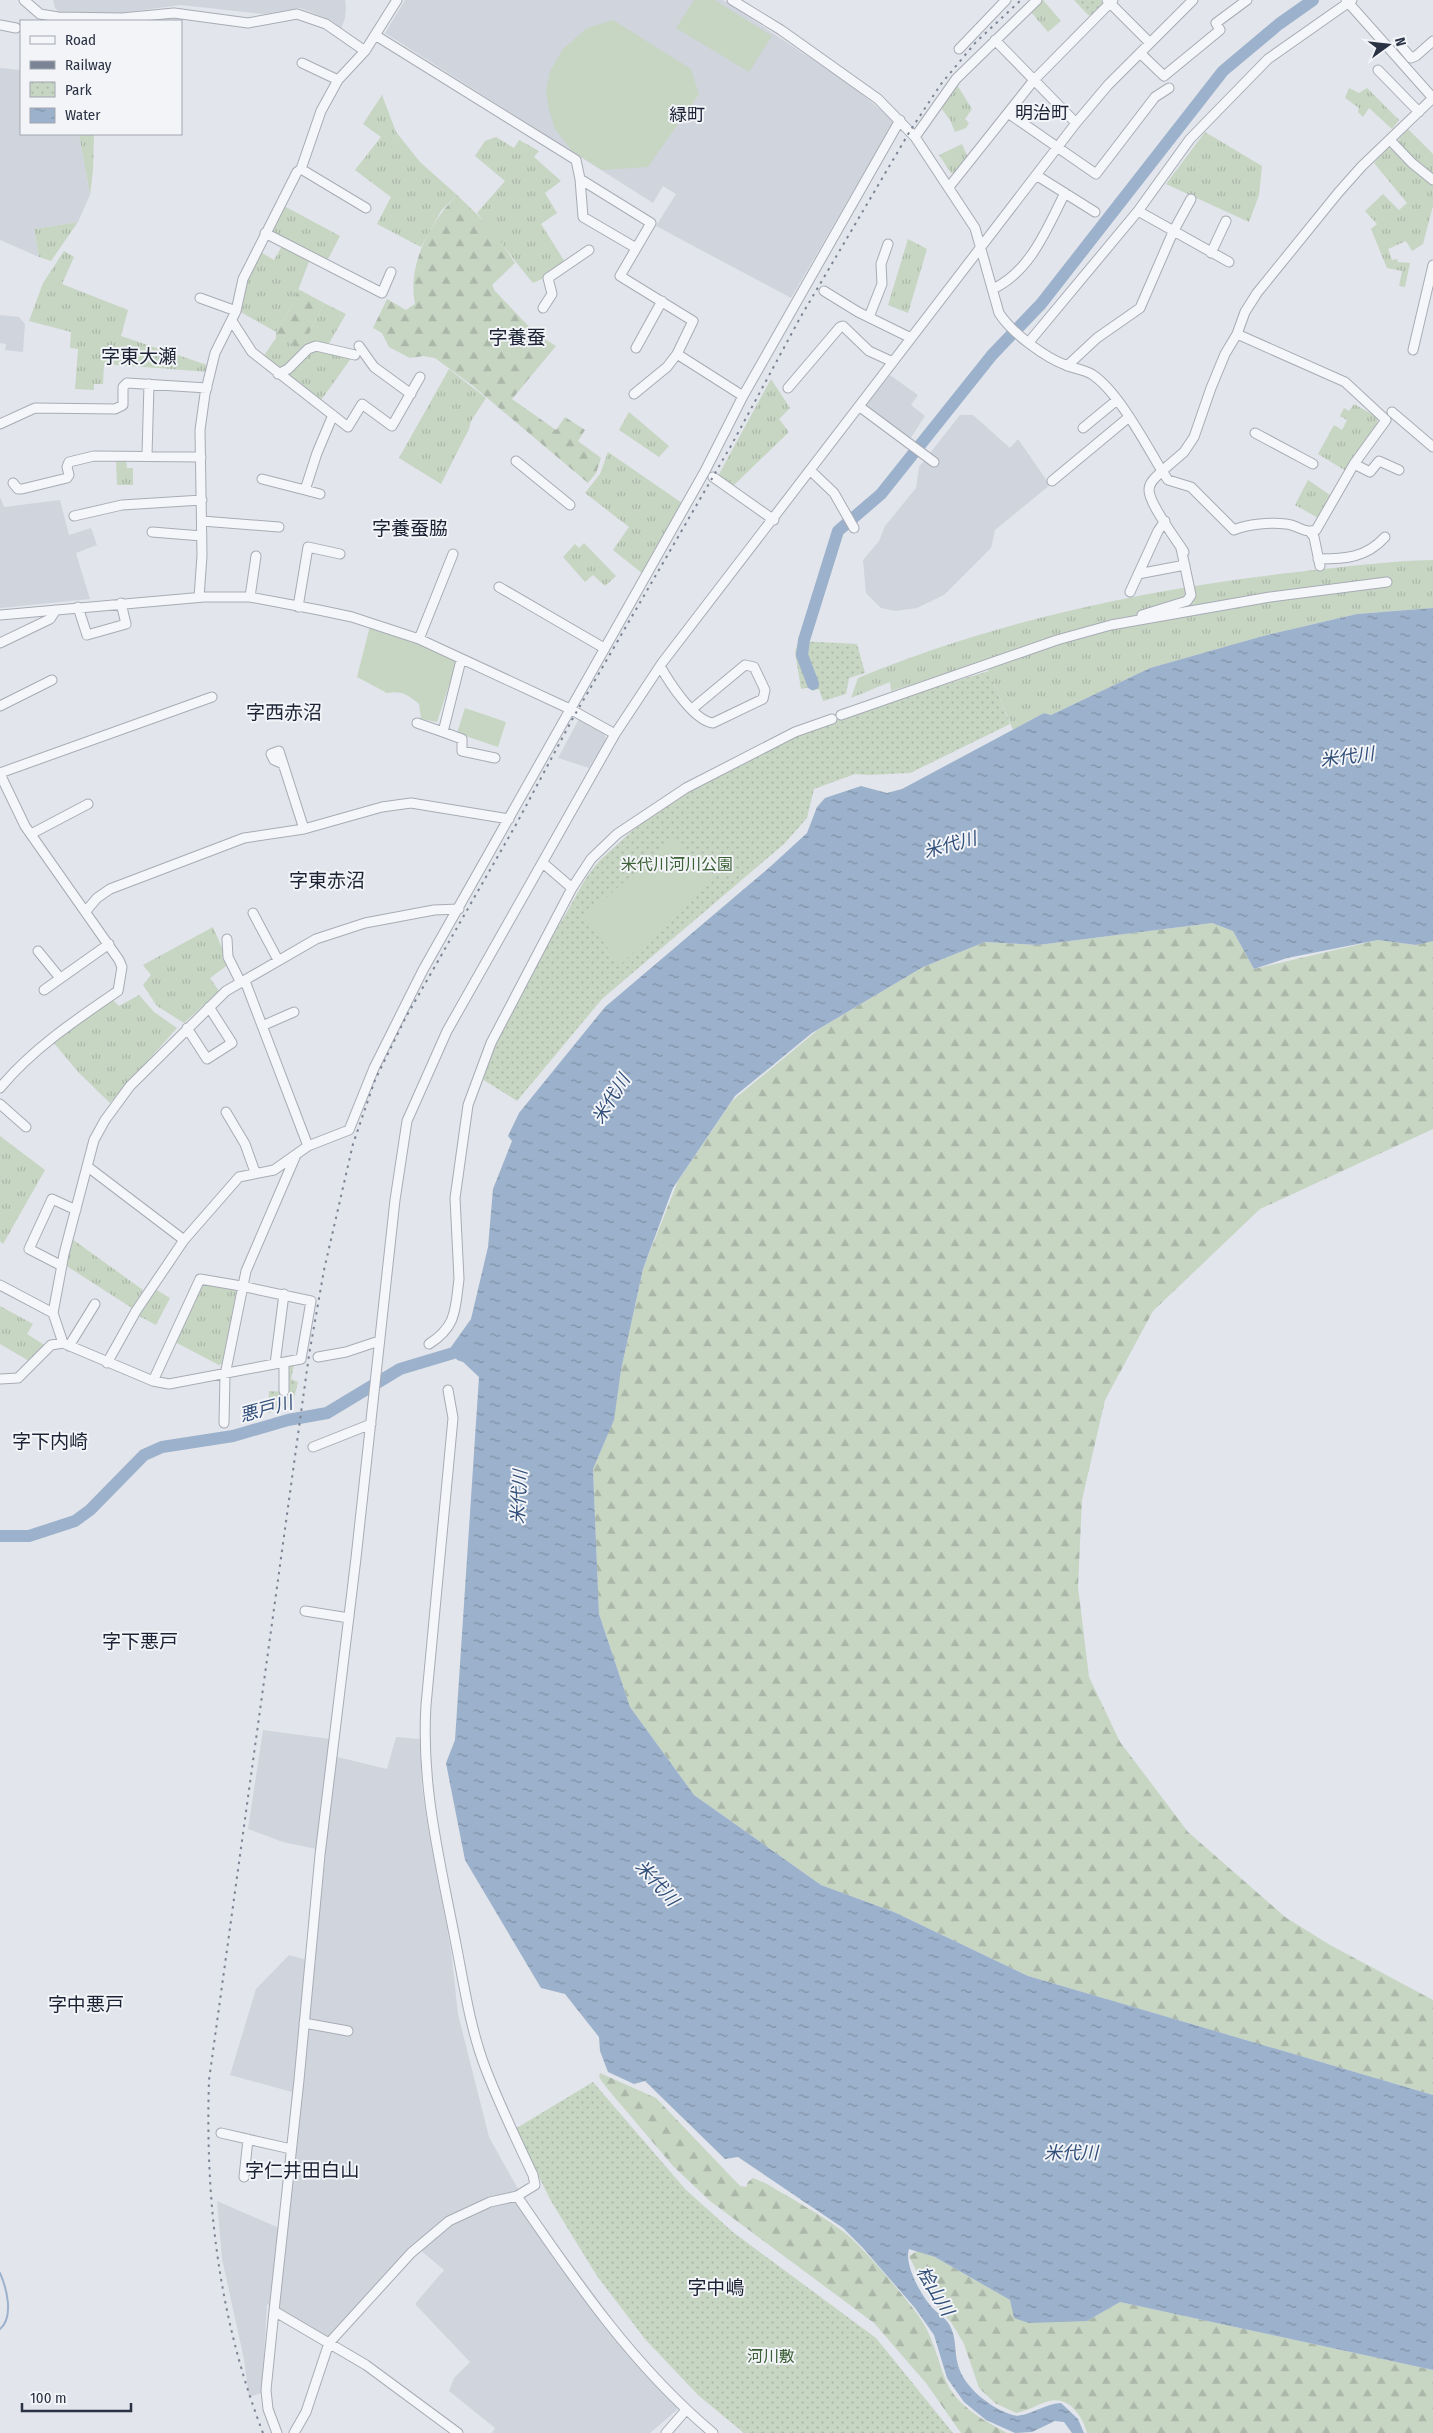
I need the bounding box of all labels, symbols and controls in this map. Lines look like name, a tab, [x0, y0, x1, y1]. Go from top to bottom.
legend	[20, 20, 182, 135]
north arrow	[1363, 20, 1413, 70]
text: Road	[65, 31, 96, 49]
text: N	[1391, 36, 1409, 48]
text: Railway	[65, 56, 112, 74]
text: Park	[65, 81, 92, 99]
district label: 明治町	[1015, 102, 1069, 124]
district label: 緑町	[669, 104, 705, 126]
text: Water	[65, 106, 101, 124]
district label: 字養蚕	[488, 326, 546, 349]
district label: 字東大瀬	[101, 345, 177, 368]
district label: 字養蚕脇	[372, 517, 448, 540]
district label: 字西赤沼	[246, 701, 322, 724]
water label: 米代川	[1319, 743, 1377, 771]
water label: 米代川	[921, 827, 981, 863]
park label: 米代川河川公園	[621, 855, 733, 874]
district label: 字東赤沼	[289, 869, 365, 892]
water label: 米代川	[587, 1069, 636, 1128]
water label: 悪戸川	[237, 1391, 297, 1427]
district label: 字下内崎	[12, 1430, 88, 1453]
water label: 米代川	[507, 1467, 532, 1525]
district label: 字下悪戸	[102, 1630, 178, 1653]
water label: 米代川	[631, 1856, 685, 1912]
district label: 字中悪戸	[48, 1993, 124, 2016]
water label: 米代川	[1044, 2142, 1100, 2164]
district label: 字仁井田白山	[245, 2159, 359, 2182]
water label: 桧山川	[912, 2262, 959, 2322]
district label: 字中嶋	[687, 2276, 745, 2299]
park label: 河川敷	[747, 2347, 795, 2366]
scale bar	[22, 2380, 131, 2412]
text: 100 m	[30, 2389, 67, 2407]

